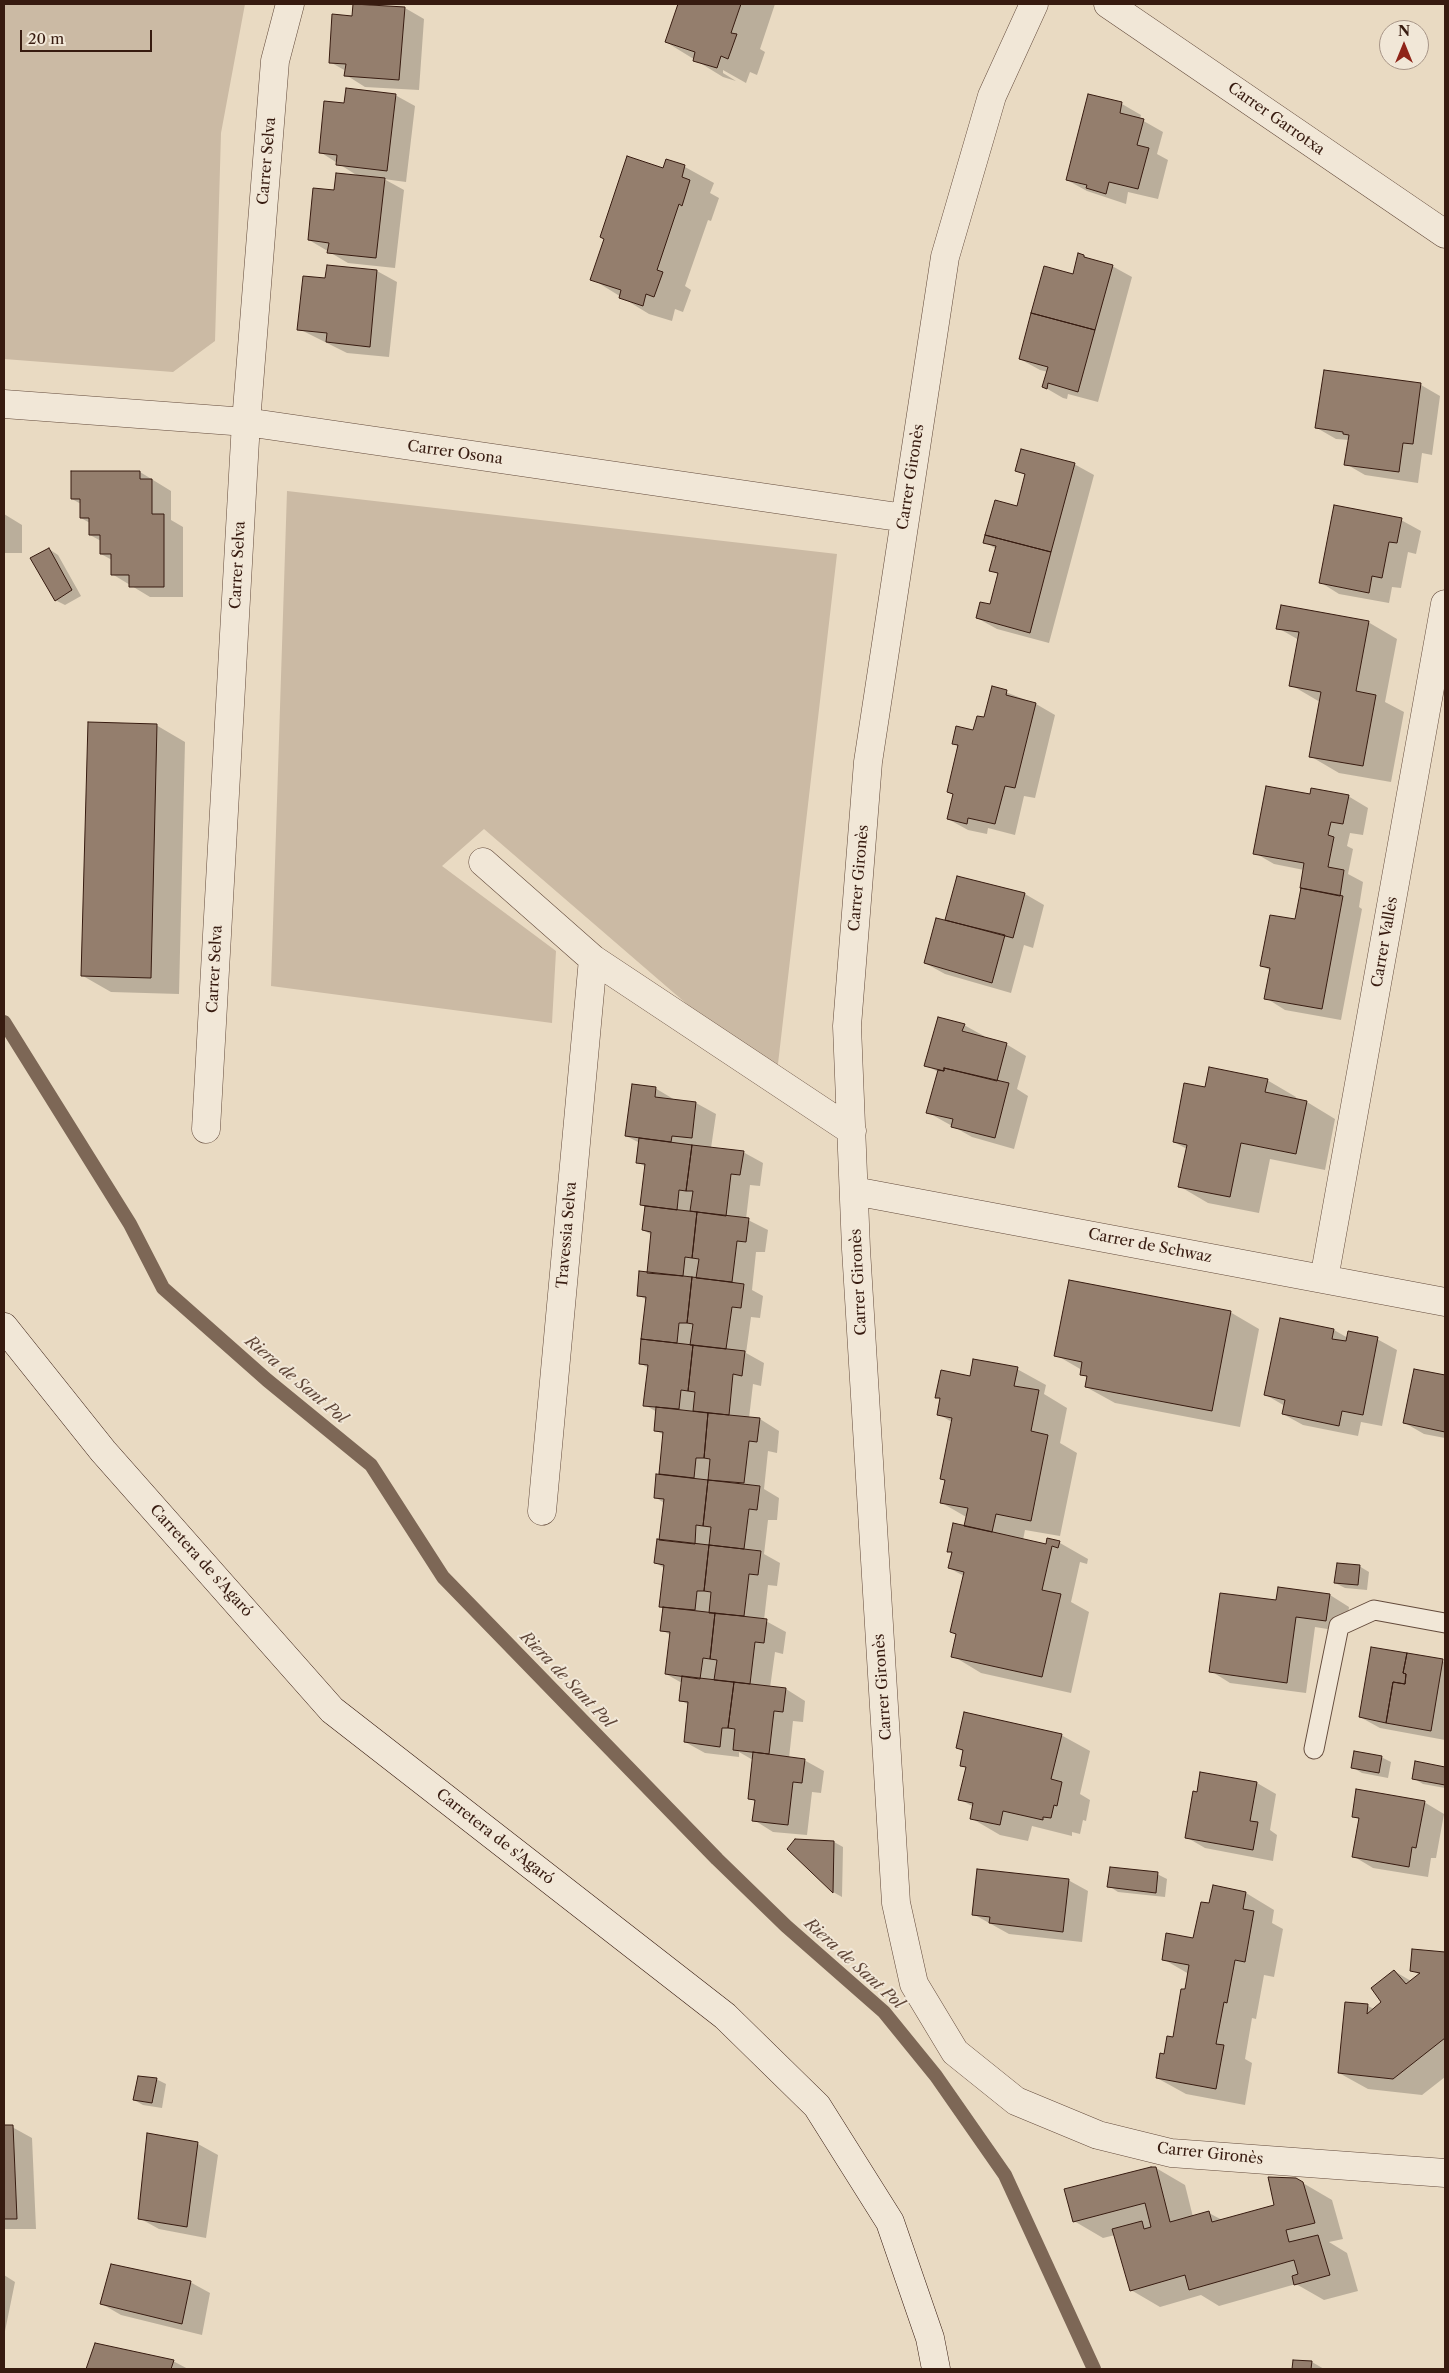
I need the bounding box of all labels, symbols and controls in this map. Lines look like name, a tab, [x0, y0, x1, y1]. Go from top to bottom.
scale bar	[22, 20, 155, 52]
north arrow	[1379, 20, 1429, 70]
text: N	[1398, 22, 1410, 40]
text: 20 m	[28, 29, 64, 48]
street label: Carrer Garrotxa	[1224, 79, 1328, 159]
street label: Carrer Selva	[254, 116, 280, 206]
street label: Carrer Gironès	[894, 423, 928, 531]
street label: Carrer Osona	[406, 437, 504, 469]
street label: Carrer Selva	[227, 521, 249, 609]
street label: Carrer Gironès	[845, 824, 873, 932]
street label: Carrer Vallès	[1368, 895, 1402, 989]
street label: Carrer Selva	[204, 925, 226, 1013]
street label: Travessia Selva	[553, 1181, 581, 1289]
street label: Carrer de Schwaz	[1087, 1225, 1213, 1267]
street label: Carrer Gironès	[847, 1228, 871, 1336]
water label: Riera de Sant Pol	[241, 1332, 351, 1428]
street label: Carretera de s'Agaró	[146, 1501, 256, 1621]
water label: Riera de Sant Pol	[516, 1628, 618, 1732]
street label: Carrer Gironès	[870, 1633, 896, 1741]
street label: Carretera de s'Agaró	[432, 1785, 558, 1889]
water label: Riera de Sant Pol	[800, 1914, 908, 2014]
street label: Carrer Gironès	[1156, 2139, 1264, 2169]

